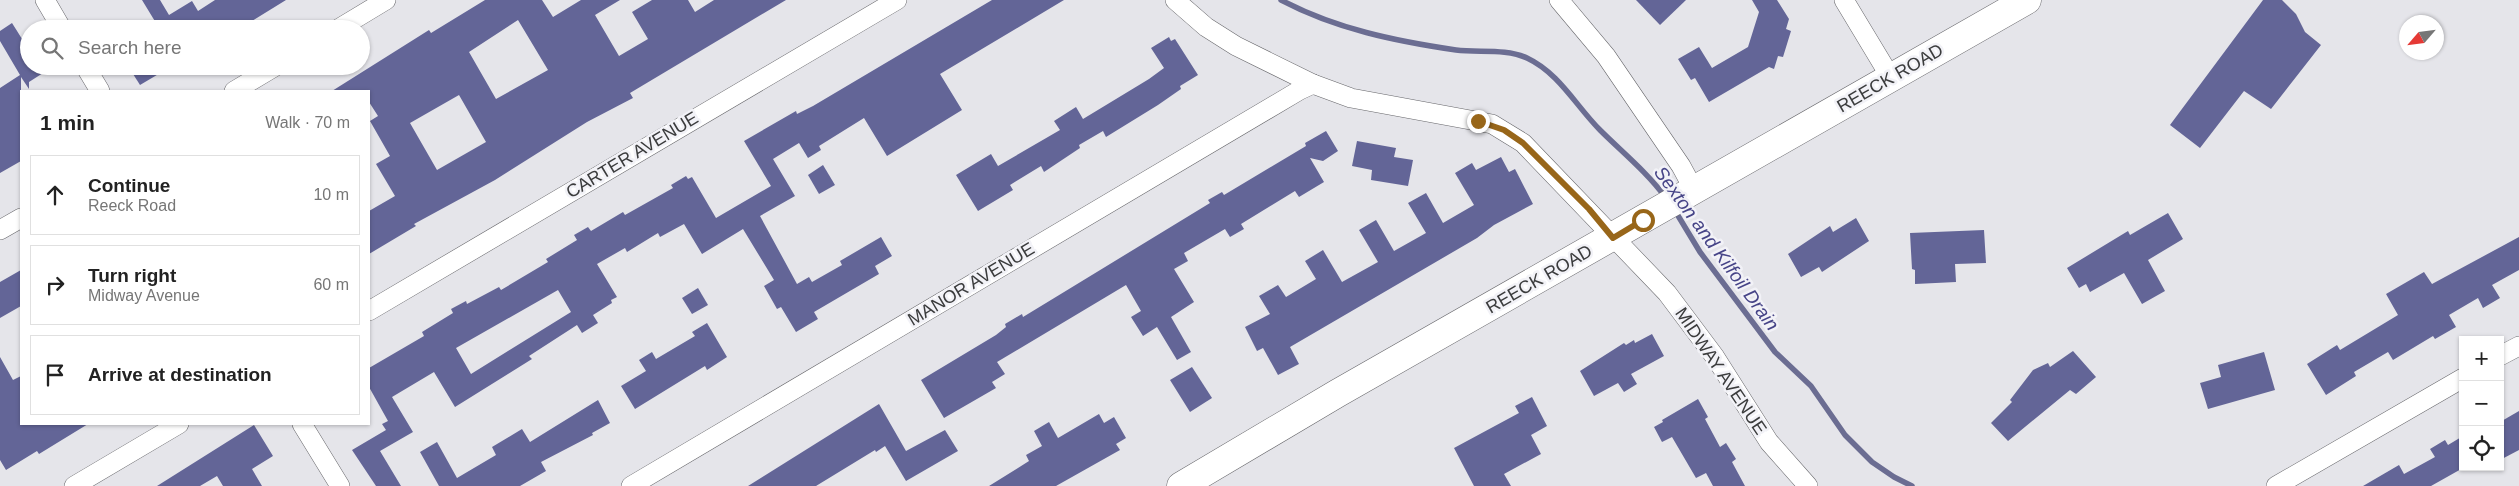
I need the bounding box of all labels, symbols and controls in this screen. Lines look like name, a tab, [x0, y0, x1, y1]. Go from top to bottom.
north arrow	[2399, 15, 2444, 60]
search box	[20, 20, 370, 75]
icon: search	[38, 34, 66, 62]
text: Search here	[78, 37, 182, 58]
street label: REECK ROAD	[1833, 40, 1947, 116]
street label: CARTER AVENUE	[562, 108, 702, 202]
route end	[1467, 110, 1490, 133]
text: 1 min	[40, 111, 95, 134]
text: Walk · 70 m	[265, 114, 350, 131]
water label: Sexton and Kilfoil Drain	[1650, 162, 1783, 334]
text: Continue	[88, 175, 170, 196]
icon: ahead	[41, 181, 69, 209]
text: 10 m	[313, 186, 349, 203]
text: Reeck Road	[88, 197, 176, 214]
route start	[1632, 209, 1655, 232]
street label: MANOR AVENUE	[904, 238, 1038, 330]
street label: REECK ROAD	[1482, 241, 1596, 317]
text: Turn right	[88, 265, 176, 286]
icon: right	[41, 271, 69, 299]
text: 60 m	[313, 276, 349, 293]
text: Midway Avenue	[88, 287, 200, 304]
street label: MIDWAY AVENUE	[1671, 304, 1771, 438]
map controls	[2459, 336, 2504, 471]
button: +	[2459, 336, 2504, 381]
icon: arrive	[41, 361, 69, 389]
text: Arrive at destination	[88, 364, 272, 385]
button: −	[2459, 381, 2504, 426]
button: locate	[2459, 426, 2504, 471]

